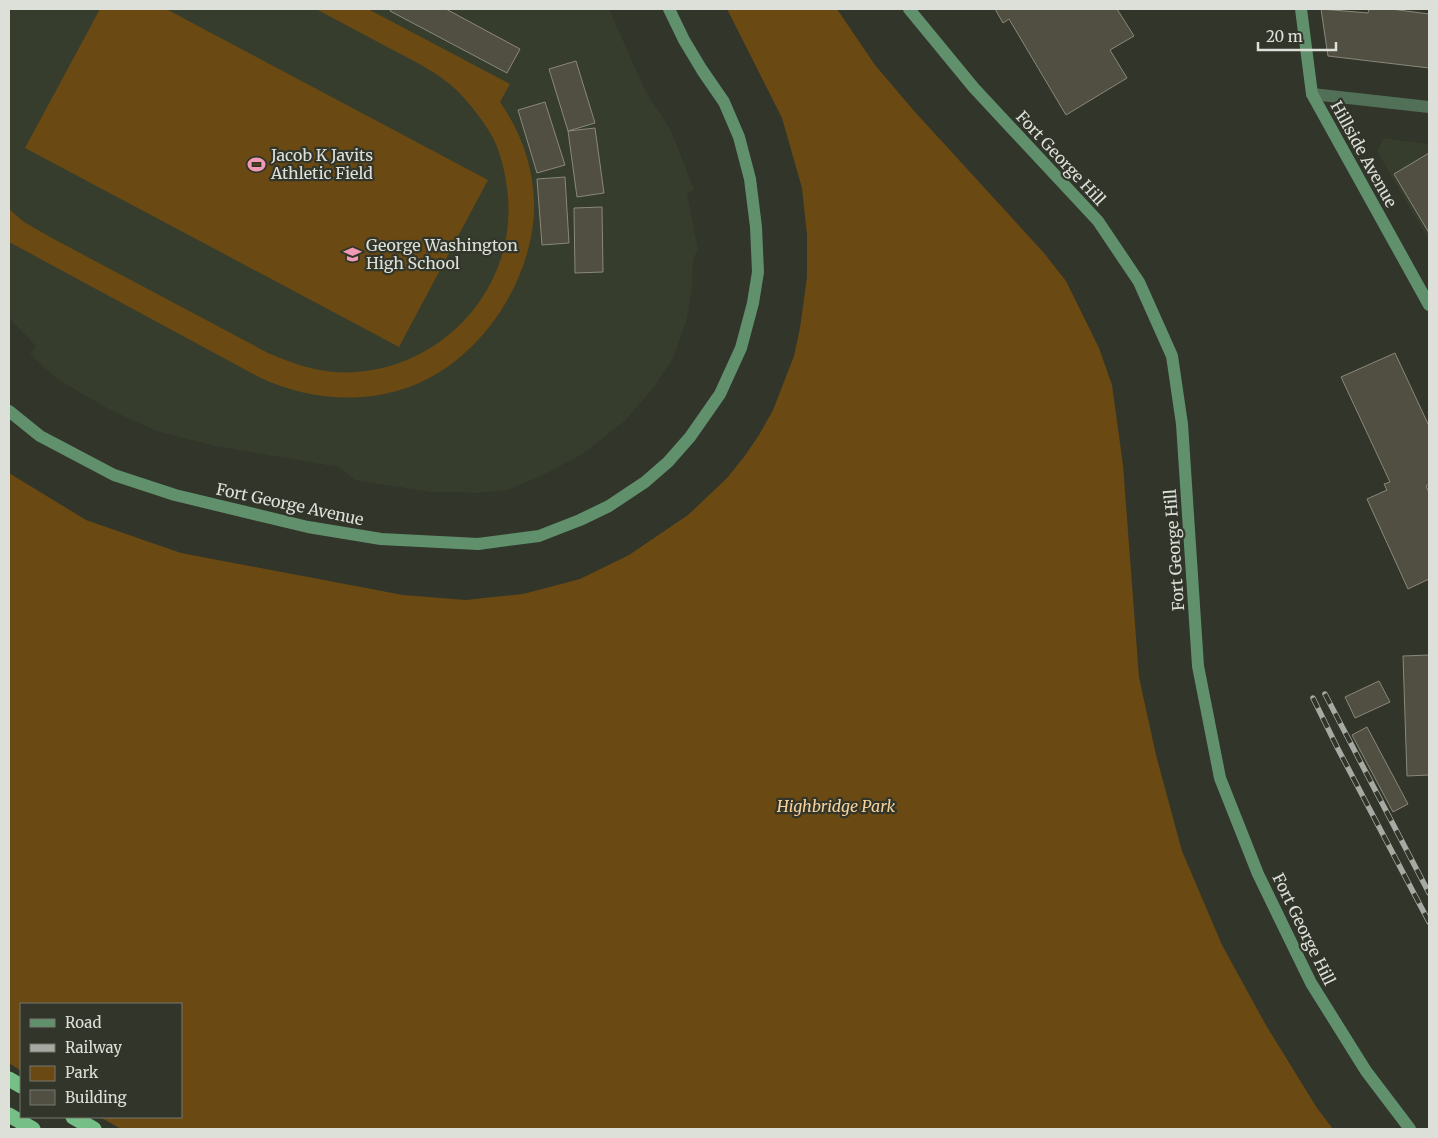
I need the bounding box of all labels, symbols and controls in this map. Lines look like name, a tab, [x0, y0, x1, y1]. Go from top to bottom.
scale bar	[1258, 20, 1336, 52]
text: 20 m	[1266, 27, 1303, 46]
street label: Hillside Avenue	[1326, 97, 1402, 211]
street label: Fort George Hill	[1012, 107, 1110, 209]
place label: Jacob K Javits Athletic Field	[270, 145, 373, 183]
sports icon: Jacob K Javits Athletic Field	[247, 154, 267, 174]
place label: George Washington High School	[366, 235, 518, 273]
school or university icon: George Washington High School	[342, 244, 362, 264]
street label: Fort George Avenue	[214, 479, 366, 529]
street label: Fort George Hill	[1160, 488, 1188, 612]
park label: Highbridge Park	[776, 796, 895, 816]
street label: Fort George Hill	[1268, 870, 1340, 988]
legend	[20, 1003, 182, 1118]
text: Road	[65, 1013, 101, 1032]
text: Railway	[65, 1038, 122, 1057]
text: Park	[65, 1063, 99, 1082]
text: Building	[65, 1088, 127, 1107]

